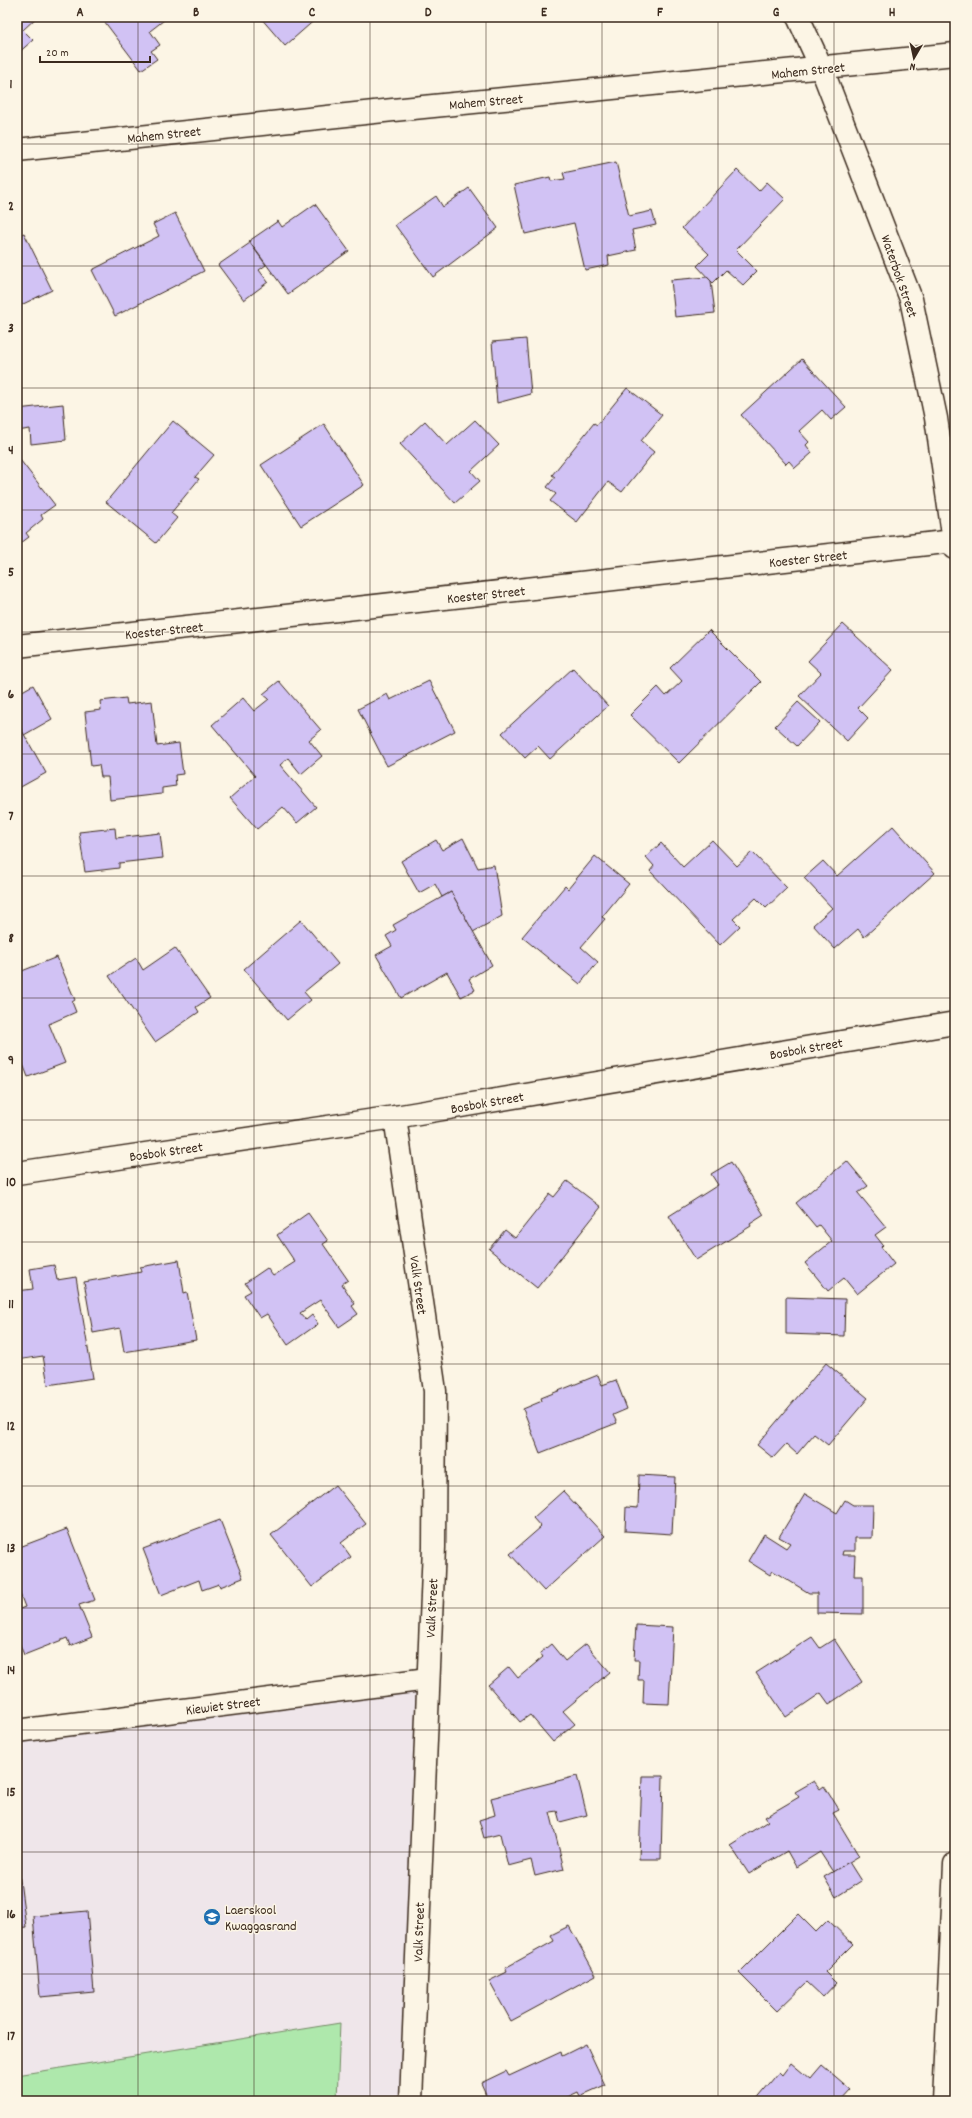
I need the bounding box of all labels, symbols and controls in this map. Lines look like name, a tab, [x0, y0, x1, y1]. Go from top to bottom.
text: A	[76, 4, 84, 23]
text: B	[193, 4, 199, 23]
text: C	[309, 4, 316, 23]
text: D	[425, 4, 432, 23]
text: E	[541, 4, 548, 23]
text: F	[657, 4, 663, 23]
text: G	[773, 4, 780, 23]
text: H	[889, 4, 896, 23]
scale bar	[40, 38, 150, 64]
north arrow	[894, 38, 934, 78]
text: 20 m	[46, 45, 69, 62]
text: N	[908, 57, 917, 74]
street label: Mahem Street	[770, 58, 846, 86]
text: 1	[10, 76, 13, 95]
street label: Mahem Street	[448, 90, 524, 116]
street label: Mahem Street	[126, 122, 202, 150]
text: 2	[8, 198, 14, 217]
street label: Waterbok Street	[875, 233, 922, 321]
text: 3	[8, 320, 14, 339]
text: 4	[8, 442, 14, 461]
street label: Koester Street	[768, 546, 848, 574]
text: 5	[8, 564, 14, 583]
street label: Koester Street	[446, 582, 526, 610]
street label: Koester Street	[124, 618, 204, 646]
text: 6	[8, 686, 15, 705]
text: 7	[9, 808, 14, 827]
text: 8	[8, 930, 14, 949]
street label: Bosbok Street	[768, 1034, 845, 1066]
text: 9	[8, 1052, 14, 1071]
street label: Bosbok Street	[449, 1088, 526, 1120]
street label: Bosbok Street	[128, 1138, 204, 1168]
text: 10	[6, 1174, 16, 1193]
street label: Valk Street	[403, 1254, 431, 1316]
text: 11	[8, 1296, 14, 1315]
text: 12	[7, 1418, 16, 1437]
text: 13	[7, 1540, 16, 1559]
street label: Valk Street	[421, 1578, 445, 1638]
text: 14	[7, 1662, 15, 1681]
street label: Kiewiet Street	[185, 1692, 262, 1722]
text: 15	[7, 1784, 15, 1803]
place label: Laerskool Kwaggasrand	[225, 1901, 297, 1937]
street label: Valk Street	[409, 1902, 431, 1962]
text: 16	[6, 1906, 16, 1925]
school or university icon: Laerskool Kwaggasrand	[202, 1907, 222, 1927]
text: 17	[7, 2028, 15, 2047]

